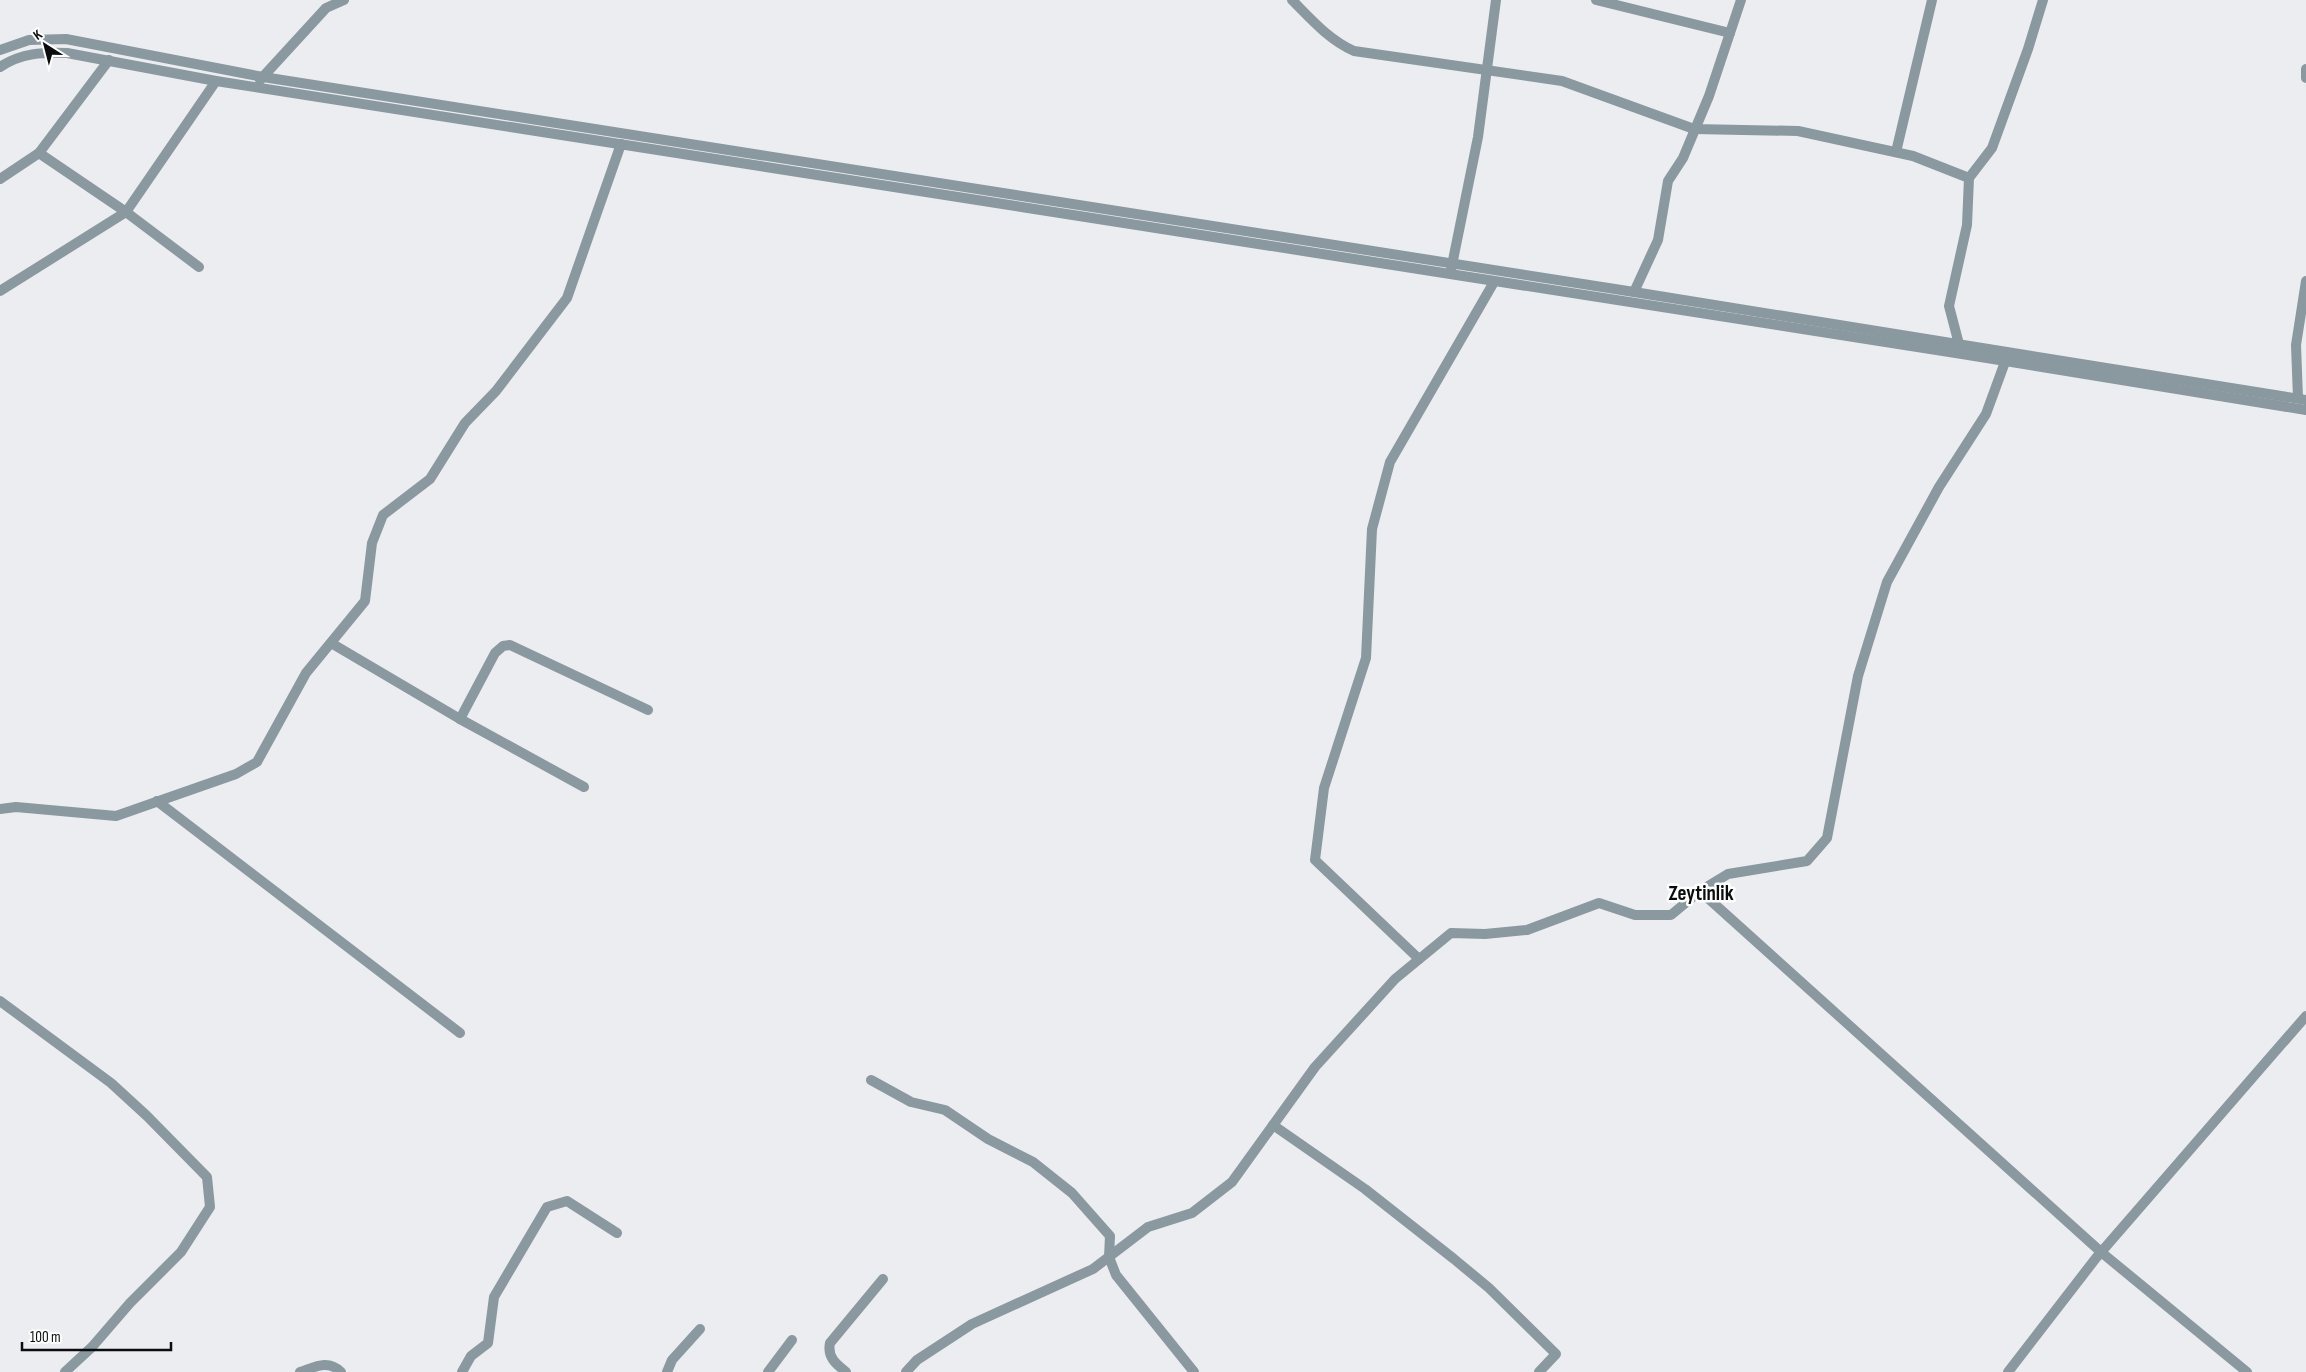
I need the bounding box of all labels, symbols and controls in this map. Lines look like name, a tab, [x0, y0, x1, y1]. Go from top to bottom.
north arrow	[20, 20, 70, 70]
text: K	[30, 26, 46, 44]
district label: Zeytinlik	[1668, 881, 1734, 906]
scale bar	[22, 1320, 171, 1352]
text: 100 m	[30, 1328, 61, 1347]

